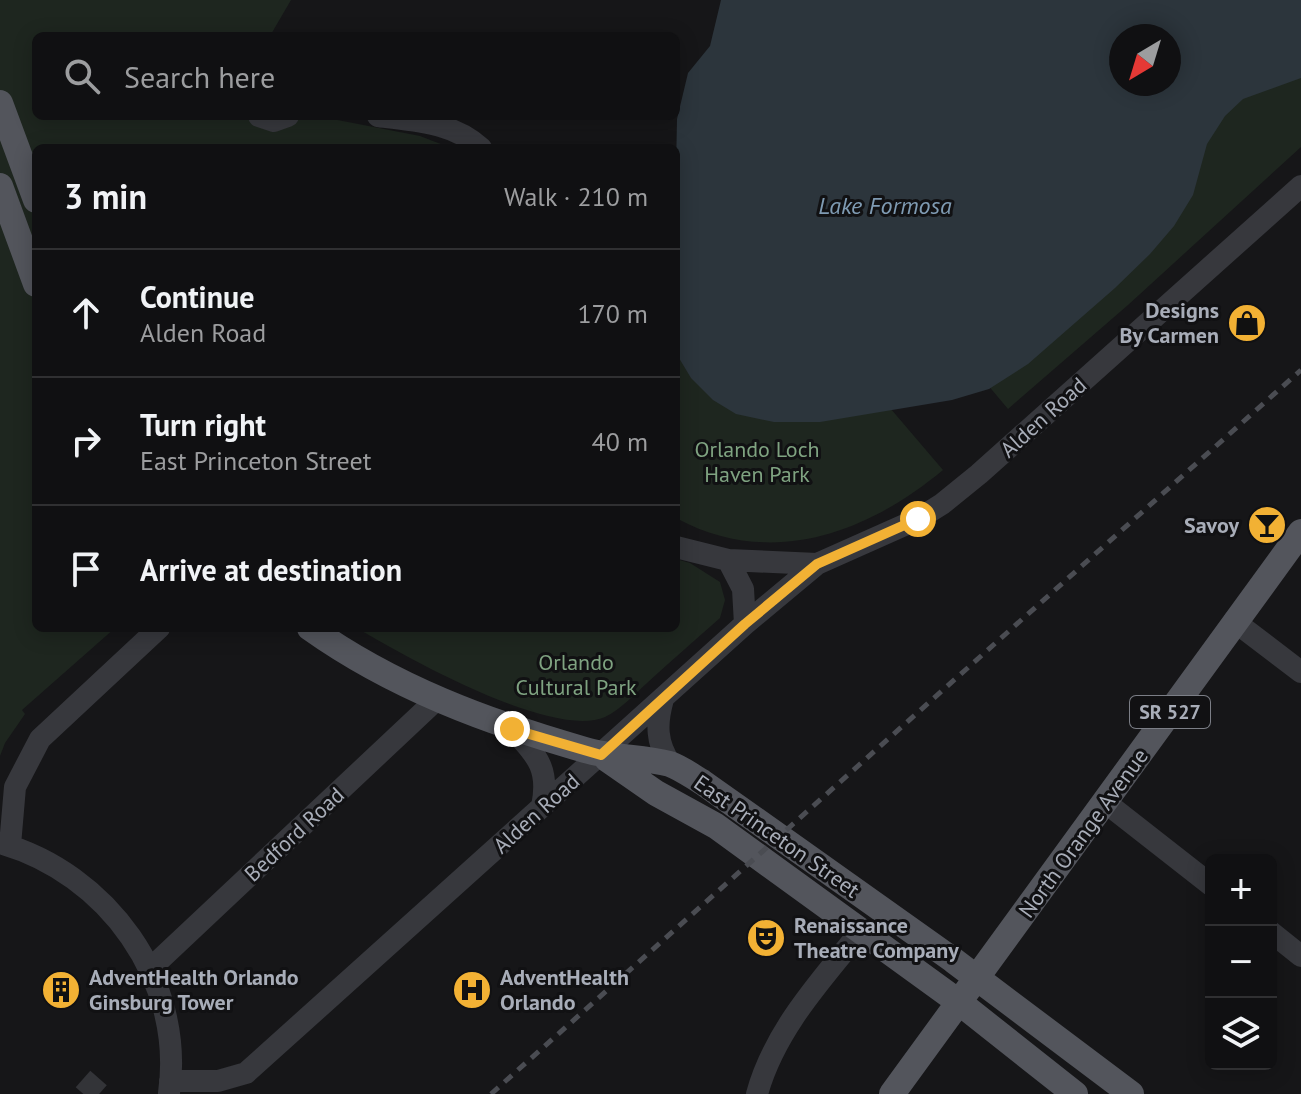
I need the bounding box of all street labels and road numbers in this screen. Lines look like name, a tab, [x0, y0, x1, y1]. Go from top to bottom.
street label: Alden Road	[994, 371, 1092, 463]
road number: SR 527	[1130, 696, 1210, 728]
street label: North Orange Avenue	[1012, 743, 1154, 923]
street label: Alden Road	[487, 767, 585, 859]
street label: East Princeton Street	[689, 768, 866, 904]
street label: Bedford Road	[238, 781, 350, 887]

